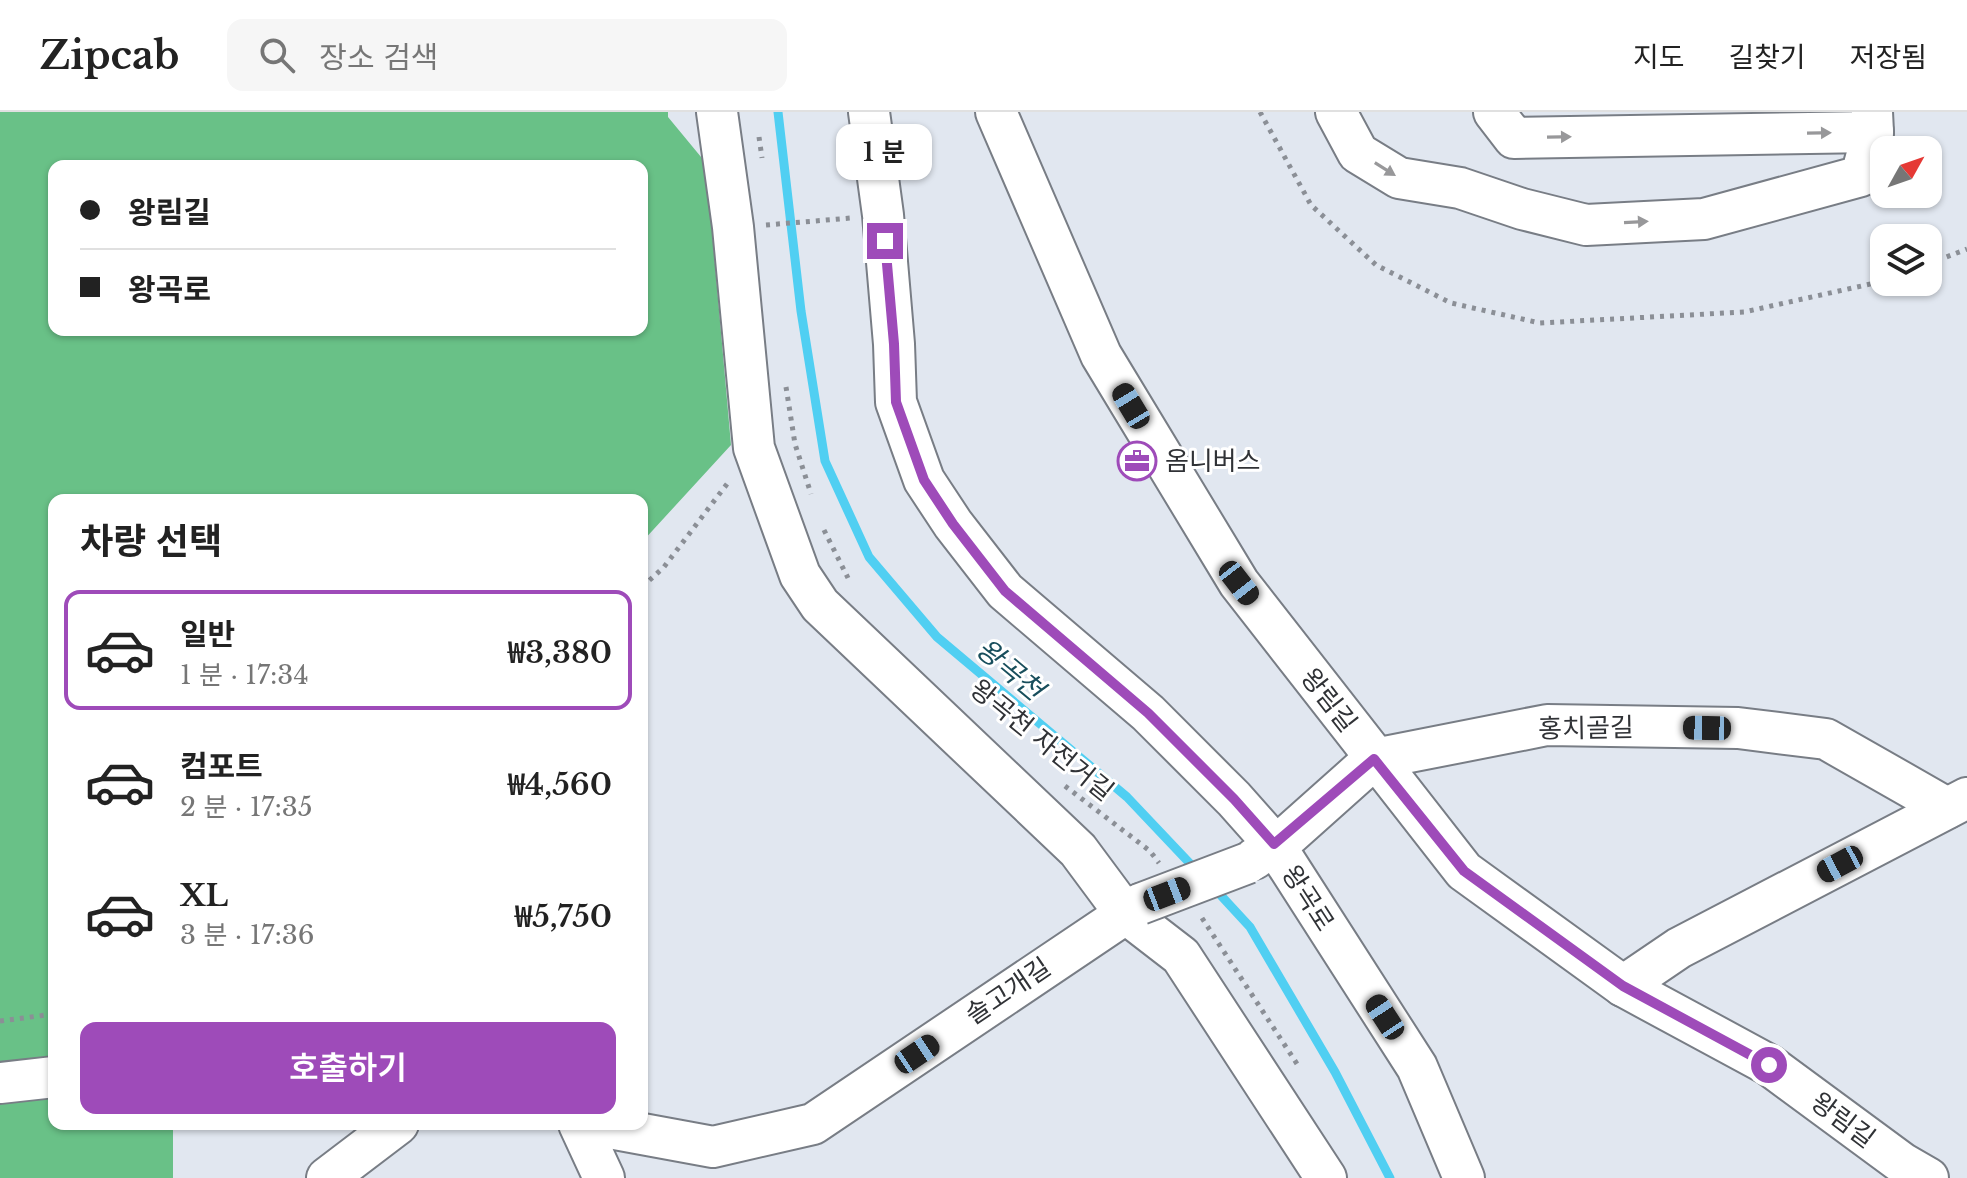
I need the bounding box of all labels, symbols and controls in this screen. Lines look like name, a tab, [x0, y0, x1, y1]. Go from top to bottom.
search box	[227, 19, 787, 91]
text: Zipcab	[40, 32, 179, 79]
icon: search	[255, 33, 299, 77]
text: 장소 검색	[319, 39, 438, 76]
text: 지도	[1633, 40, 1684, 75]
text: 길찾기	[1728, 40, 1806, 75]
text: 저장됨	[1850, 40, 1927, 75]
callout: 1 분	[837, 125, 933, 181]
one-way arrow	[1807, 126, 1832, 139]
one-way arrow	[1547, 131, 1572, 144]
text: 1 분	[863, 136, 905, 168]
north arrow	[1870, 136, 1942, 208]
map controls	[1870, 136, 1942, 296]
one-way arrow	[1374, 162, 1396, 176]
text: 왕림길	[128, 194, 211, 231]
one-way arrow	[1624, 216, 1649, 229]
route end	[867, 223, 903, 259]
button: layers	[1870, 224, 1942, 296]
text: 왕곡로	[128, 271, 211, 308]
car	[1108, 379, 1154, 433]
office icon: 옴니버스	[1116, 440, 1158, 482]
place label: 옴니버스	[1165, 445, 1261, 477]
text: 차량 선택	[80, 519, 222, 564]
car	[1215, 557, 1263, 609]
icon: car	[84, 614, 156, 686]
text: 일반	[180, 616, 235, 653]
water label: 왕곡천	[969, 631, 1053, 710]
text: ₩3,380	[508, 634, 612, 671]
text: 1 분 · 17:34	[180, 659, 309, 691]
street label: 왕림길	[1294, 662, 1364, 738]
street label: 왕곡천 자전거길	[964, 673, 1120, 807]
street label: 홍치골길	[1538, 711, 1634, 745]
car	[1683, 716, 1731, 740]
icon: car	[84, 746, 156, 818]
text: 컴포트	[180, 748, 263, 785]
text: ₩4,560	[508, 766, 612, 803]
text: 2 분 · 17:35	[180, 791, 313, 823]
car	[1813, 842, 1867, 886]
street label: 왕곡로	[1275, 859, 1341, 937]
car	[1140, 874, 1194, 914]
text: XL	[180, 877, 228, 914]
icon: car	[84, 878, 156, 950]
text: ₩5,750	[515, 898, 612, 935]
text: 3 분 · 17:36	[180, 919, 315, 951]
street label: 솔고개길	[959, 951, 1057, 1031]
car	[1362, 990, 1408, 1044]
button: 호출하기	[80, 1022, 616, 1114]
car	[890, 1031, 944, 1077]
route start	[1751, 1047, 1787, 1083]
street label: 왕림길	[1805, 1086, 1881, 1154]

